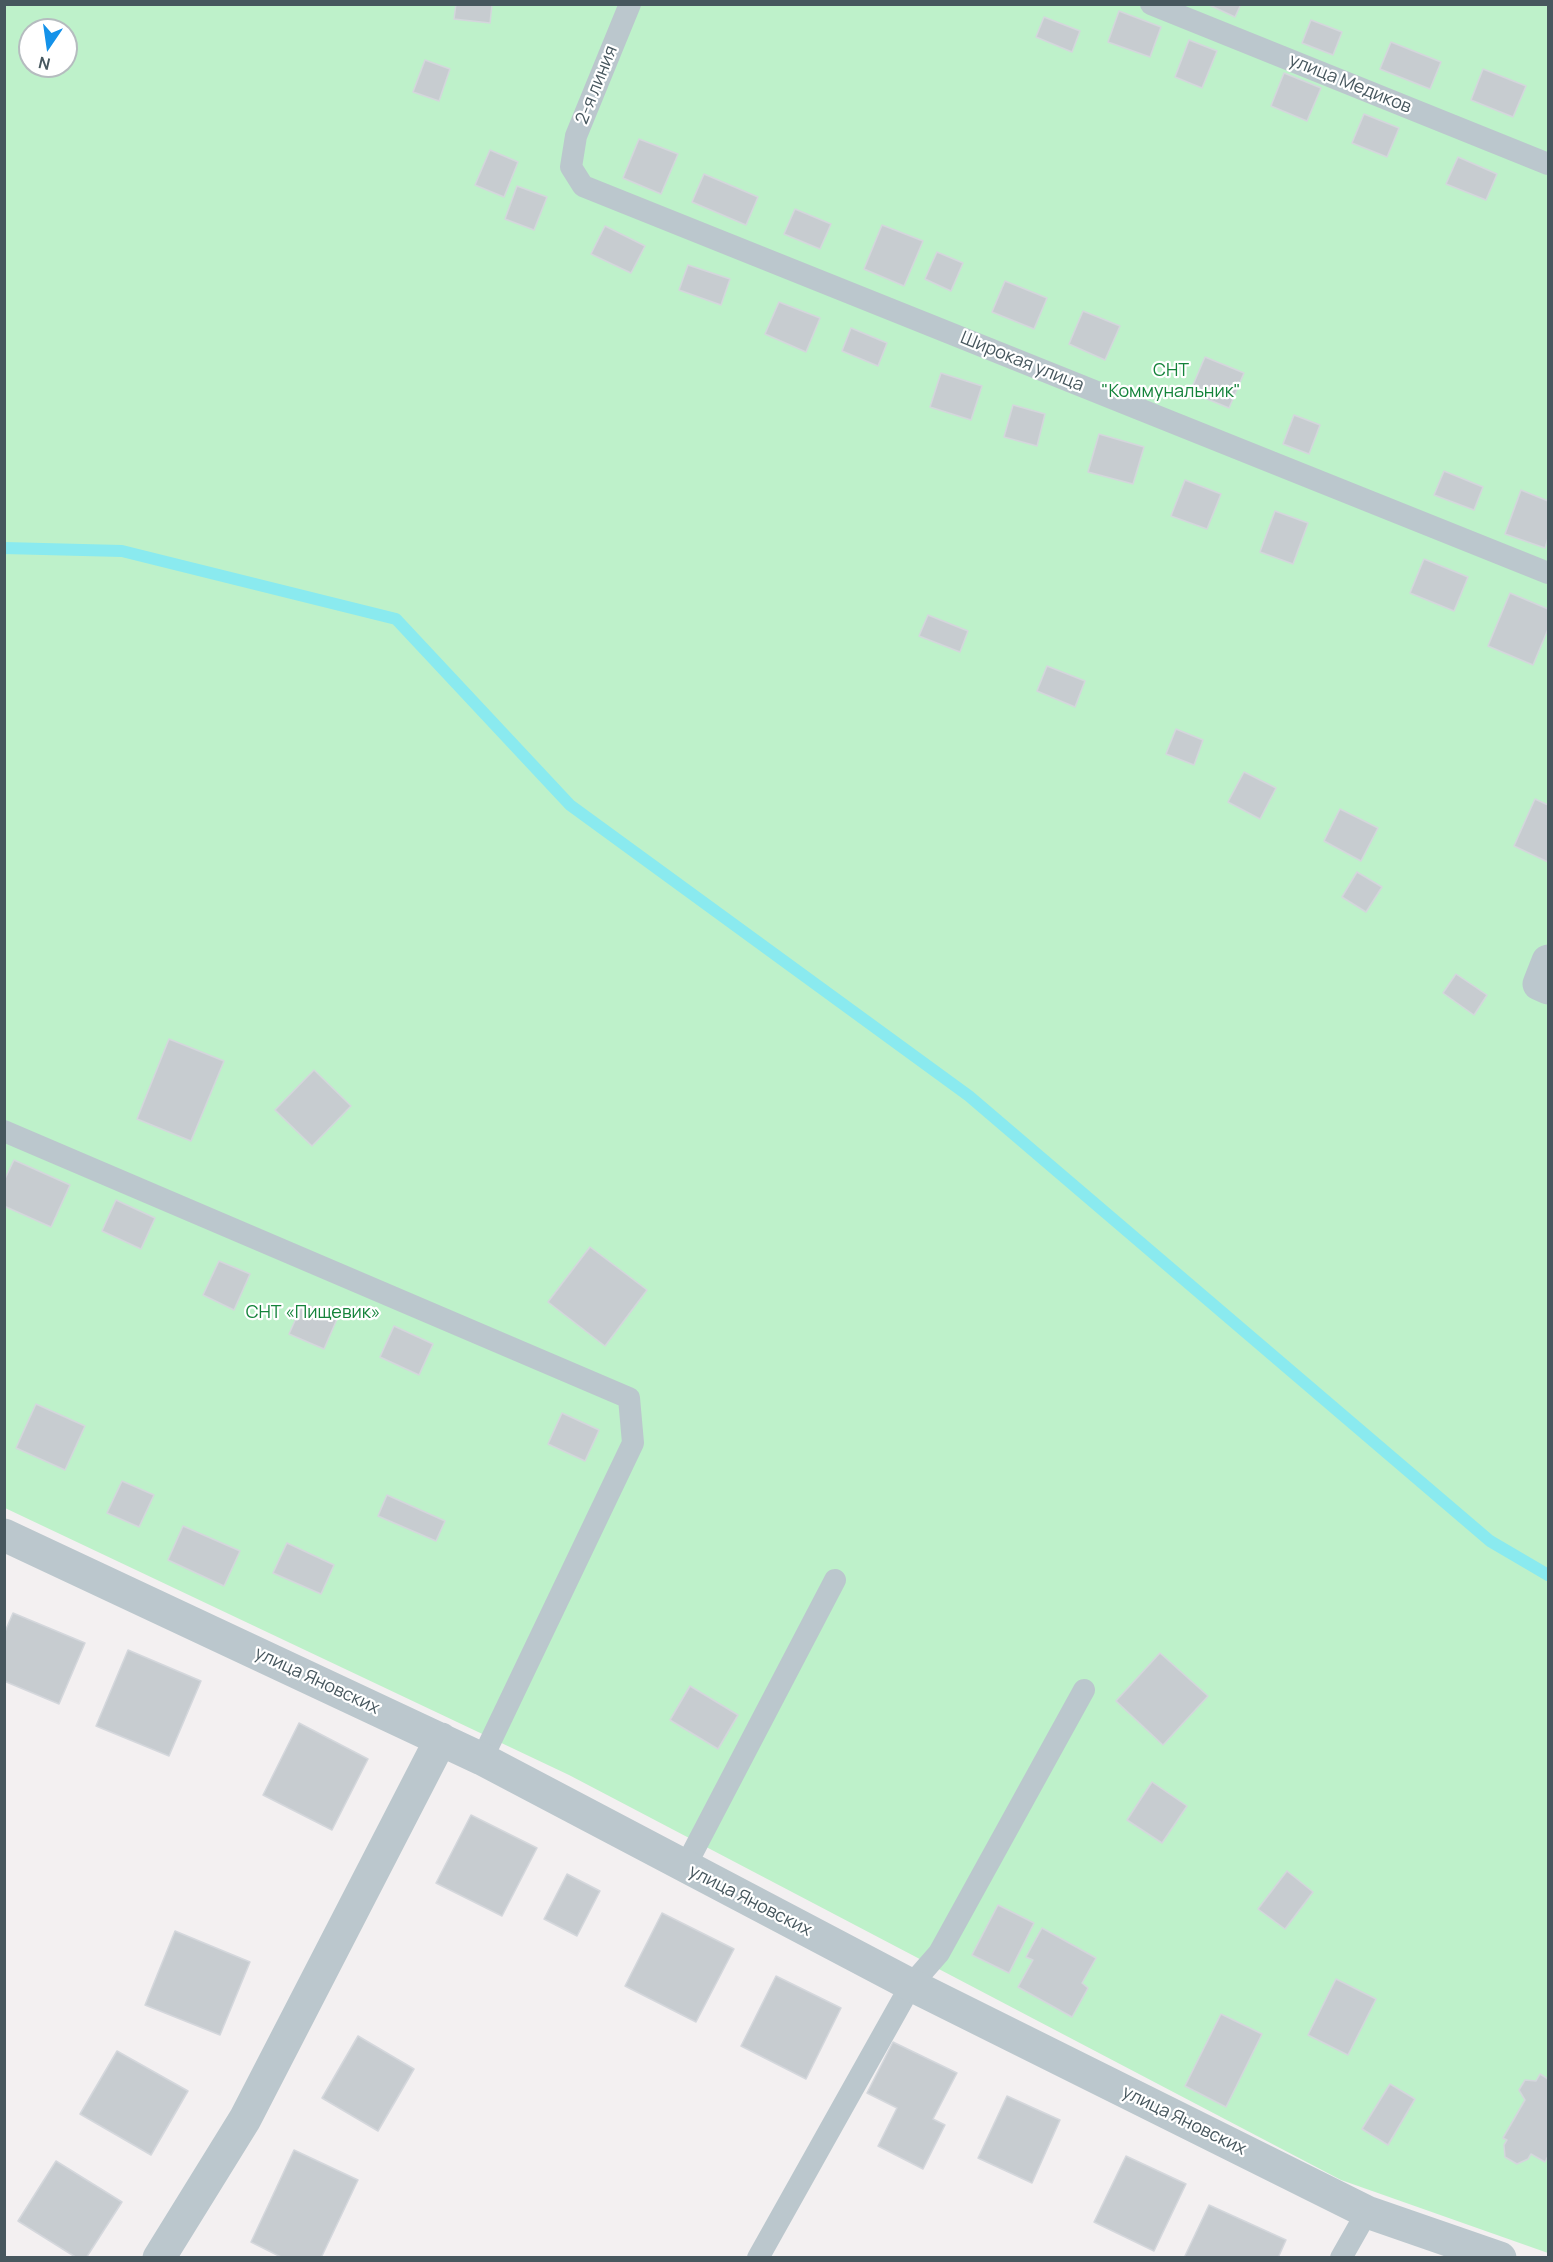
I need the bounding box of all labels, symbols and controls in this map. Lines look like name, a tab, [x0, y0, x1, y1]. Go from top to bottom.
north arrow	[18, 18, 78, 78]
street label: 2-я линия	[571, 43, 623, 127]
street label: улица Медиков	[1286, 50, 1414, 118]
text: N	[36, 52, 52, 76]
street label: Широкая улица	[957, 327, 1087, 397]
park label: СНТ "Коммунальник"	[1101, 360, 1241, 403]
park label: СНТ «Пищевик»	[246, 1302, 380, 1324]
street label: улица Яновских	[251, 1643, 383, 1719]
street label: улица Яновских	[685, 1861, 815, 1941]
street label: улица Яновских	[1118, 2082, 1250, 2160]

